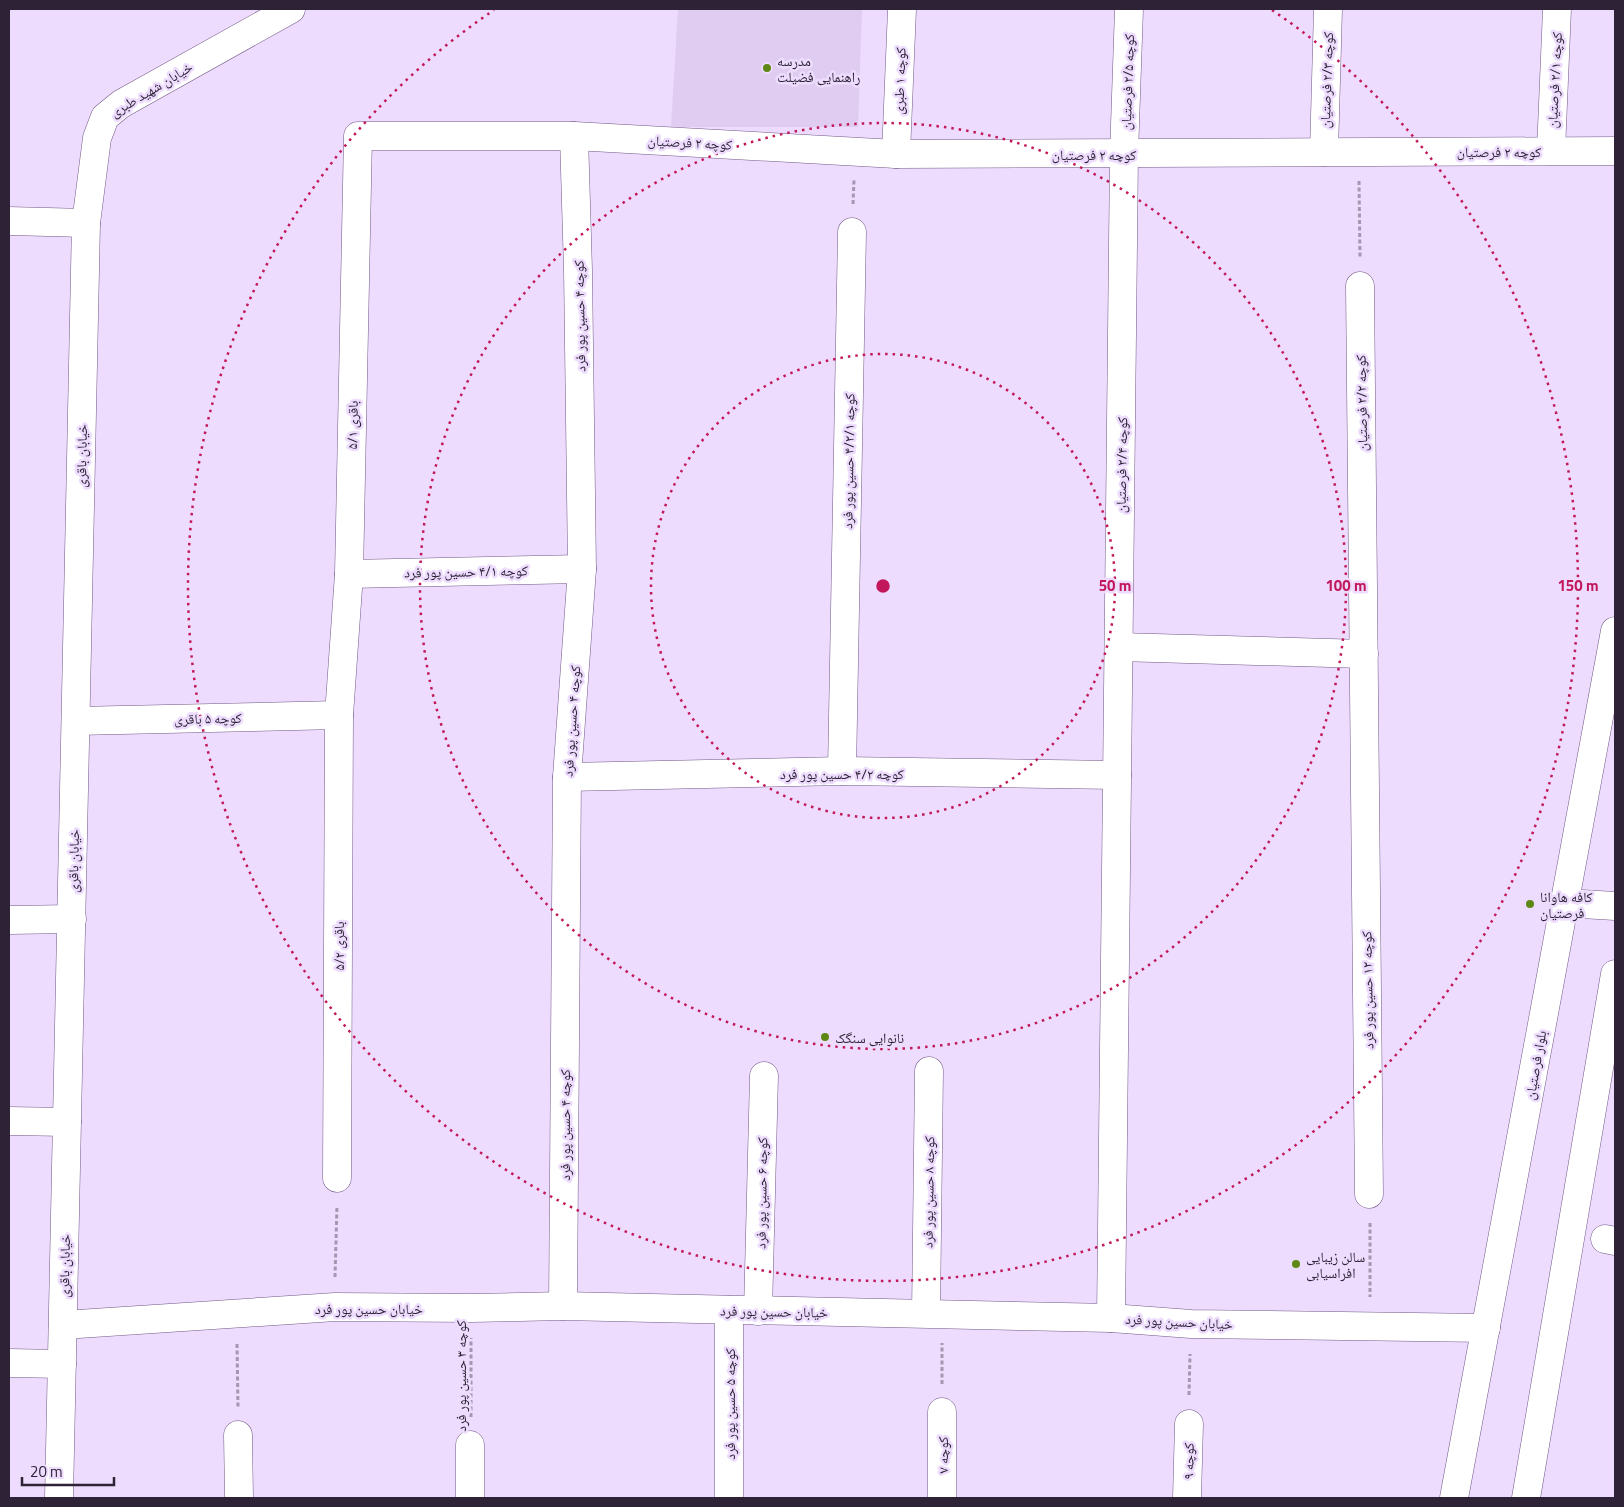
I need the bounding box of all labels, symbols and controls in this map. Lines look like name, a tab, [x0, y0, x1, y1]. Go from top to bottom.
street label: کوچه ۲/۳ فرصتیان	[1314, 31, 1338, 129]
street label: کوچه ۲/۱ فرصتیان	[1541, 31, 1567, 129]
street label: کوچه ۲/۵ فرصتیان	[1115, 33, 1139, 131]
street label: کوچه ۱ طبری	[887, 47, 911, 115]
place label: مدرسه راهنمایی فضیلت	[777, 50, 860, 87]
street label: خیابان شهید طبری	[106, 56, 196, 122]
marker: مدرسه راهنمایی فضیلت	[761, 62, 773, 74]
street label: کوچه ۲ فرصتیان	[647, 129, 733, 155]
street label: کوچه ۲ فرصتیان	[1457, 141, 1541, 162]
street label: کوچه ۲ فرصتیان	[1052, 144, 1136, 165]
street label: کوچه ۴ حسین پور فرد	[568, 260, 590, 372]
street label: کوچه ۲/۲ فرصتیان	[1350, 354, 1372, 451]
street label: کوچه ۴/۲/۱ حسین پور فرد	[836, 393, 860, 529]
street label: باقری ۵/۱	[341, 400, 363, 450]
street label: کوچه ۲/۴ فرصتیان	[1110, 416, 1132, 513]
street label: خیابان باقری	[70, 424, 92, 488]
street label: کوچه ۴/۱ حسین پور فرد	[404, 559, 528, 583]
text: 50 m	[1099, 574, 1131, 597]
text: 100 m	[1325, 574, 1367, 597]
text: 150 m	[1557, 574, 1599, 597]
centre of rings	[874, 577, 892, 595]
street label: کوچه ۴ حسین پور فرد	[557, 664, 585, 777]
street label: کوچه ۵ باقری	[174, 707, 242, 729]
street label: کوچه ۴/۲ حسین پور فرد	[780, 763, 904, 784]
street label: خیابان باقری	[62, 829, 84, 893]
place label: کافه هاوانا فرصتیان	[1540, 886, 1593, 923]
marker: کافه هاوانا فرصتیان	[1524, 898, 1536, 910]
street label: باقری ۵/۲	[328, 921, 349, 971]
street label: کوچه ۱۲ حسین پور فرد	[1355, 931, 1379, 1049]
place label: نانوایی سنگک	[835, 1027, 904, 1048]
street label: بلوار فرصتیان	[1519, 1029, 1551, 1101]
marker: نانوایی سنگک	[819, 1031, 831, 1043]
street label: کوچه ۴ حسین پور فرد	[554, 1069, 575, 1181]
street label: کوچه ۸ حسین پور فرد	[917, 1136, 939, 1248]
street label: کوچه ۶ حسین پور فرد	[750, 1137, 772, 1249]
street label: خیابان باقری	[53, 1234, 75, 1298]
place label: سالن زیبایی افراسیابی	[1306, 1246, 1365, 1283]
marker: سالن زیبایی افراسیابی	[1290, 1258, 1302, 1270]
street label: خیابان حسین پور فرد	[315, 1298, 423, 1319]
street label: خیابان حسین پور فرد	[720, 1300, 828, 1322]
street label: خیابان حسین پور فرد	[1125, 1308, 1233, 1334]
street label: کوچه ۳ حسین پور فرد	[450, 1320, 471, 1432]
street label: کوچه ۵ حسین پور فرد	[719, 1348, 740, 1460]
street label: کوچه ۷	[932, 1436, 953, 1473]
street label: کوچه ۹	[1177, 1442, 1199, 1480]
scale bar	[22, 1454, 115, 1486]
text: 20 m	[30, 1460, 63, 1483]

